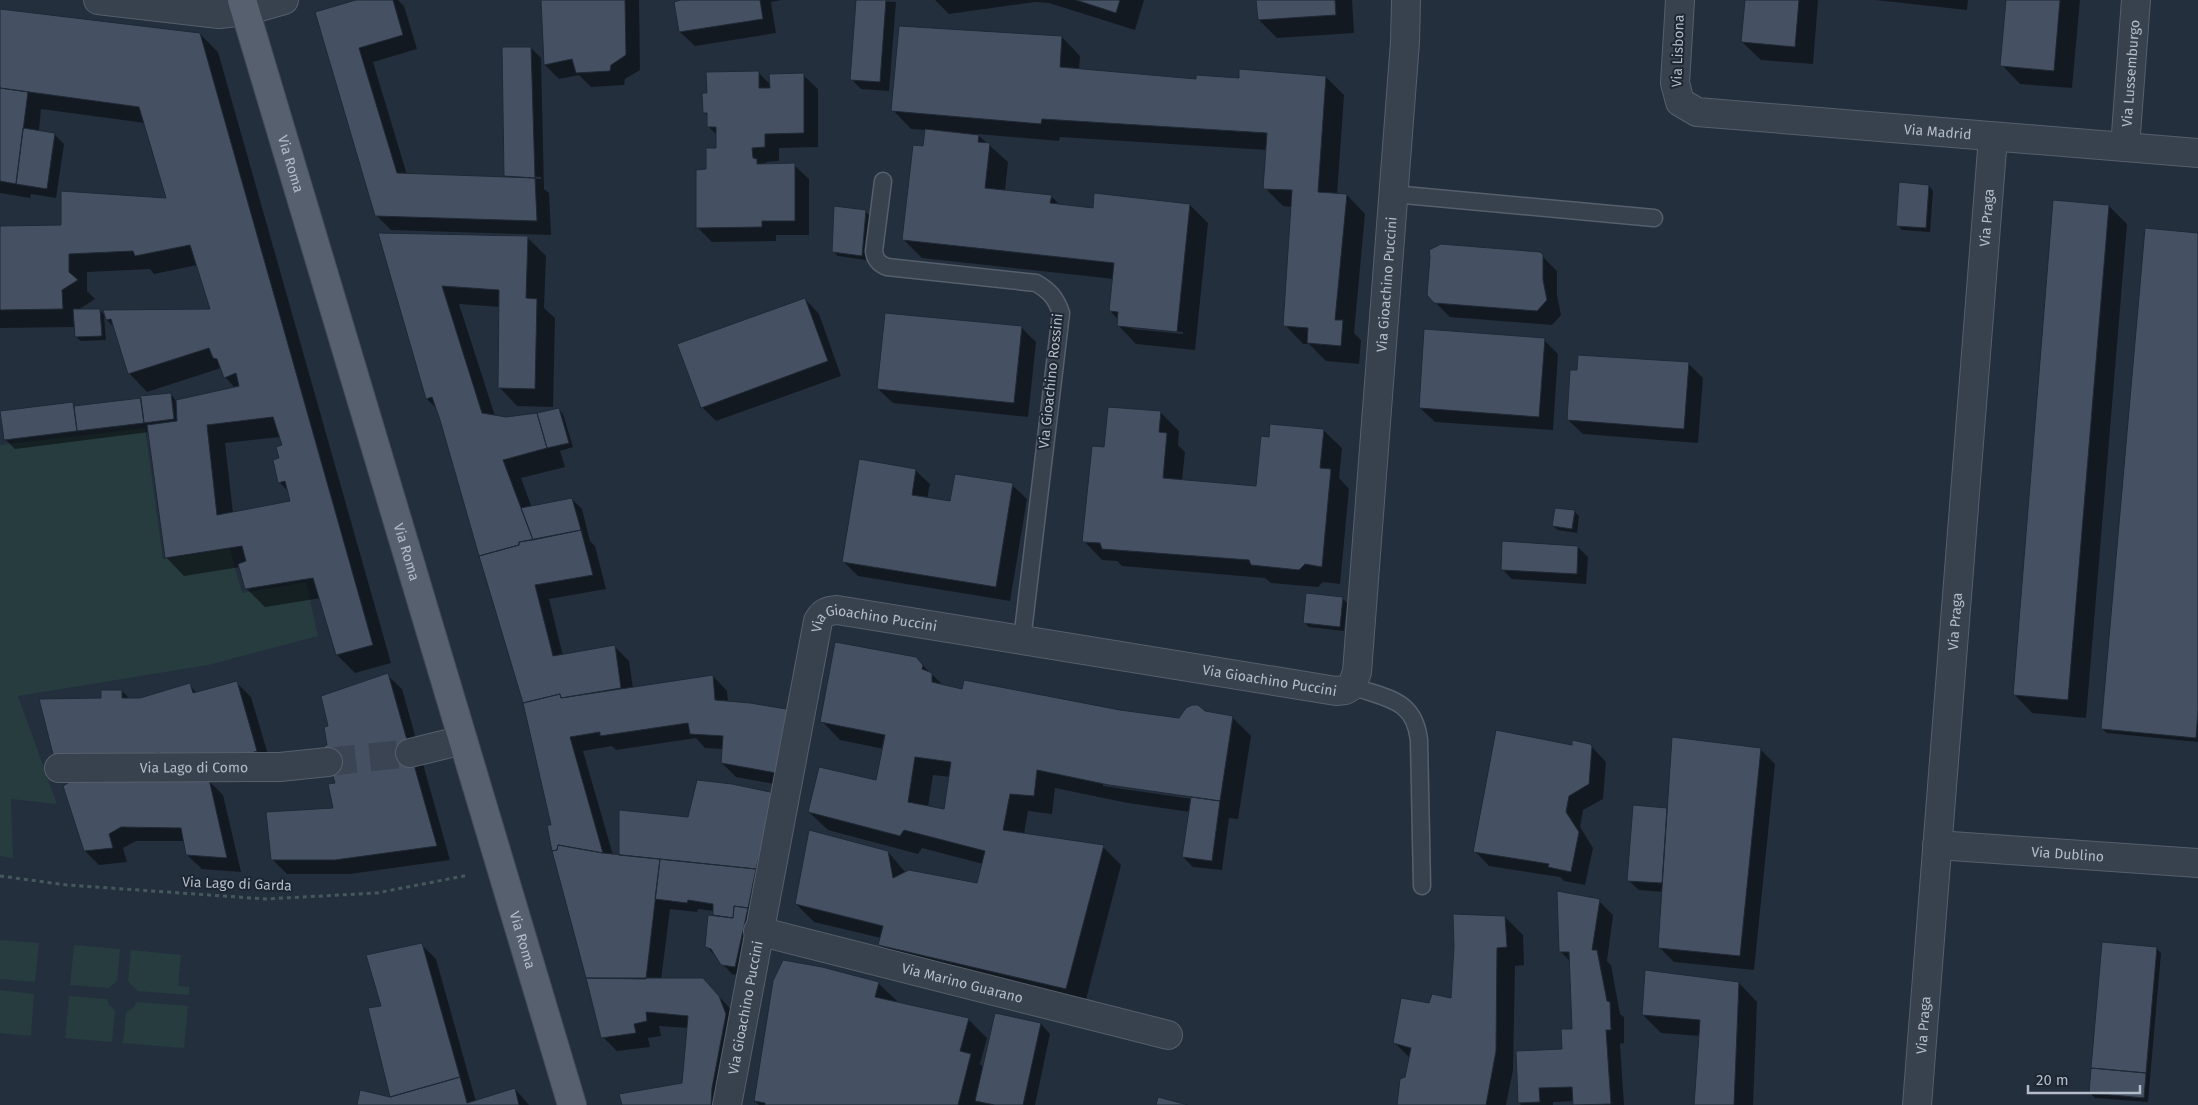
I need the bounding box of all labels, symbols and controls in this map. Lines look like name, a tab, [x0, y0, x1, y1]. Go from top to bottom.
street label: Via Lisbona	[1668, 14, 1688, 88]
street label: Via Lussemburgo	[2118, 19, 2143, 127]
street label: Via Madrid	[1903, 120, 1972, 143]
street label: Via Roma	[274, 133, 308, 195]
street label: Via Praga	[1976, 188, 1997, 247]
street label: Via Gioachino Puccini	[1373, 216, 1400, 353]
street label: Via Gioachino Rossini	[1035, 313, 1067, 449]
street label: Via Roma	[390, 521, 423, 583]
street label: Via Praga	[1944, 592, 1966, 651]
street label: Via Gioachino Puccini	[808, 601, 938, 635]
street label: Via Gioachino Puccini	[1201, 661, 1338, 699]
street label: Via Lago di Como	[140, 759, 248, 776]
street label: Via Dublino	[2031, 843, 2105, 865]
street label: Via Lago di Garda	[182, 874, 292, 894]
street label: Via Roma	[506, 909, 539, 971]
street label: Via Gioachino Puccini	[724, 939, 766, 1076]
street label: Via Marino Guarano	[900, 959, 1025, 1006]
street label: Via Praga	[1913, 996, 1934, 1055]
scale bar	[2028, 1062, 2140, 1094]
text: 20 m	[2036, 1071, 2069, 1089]

